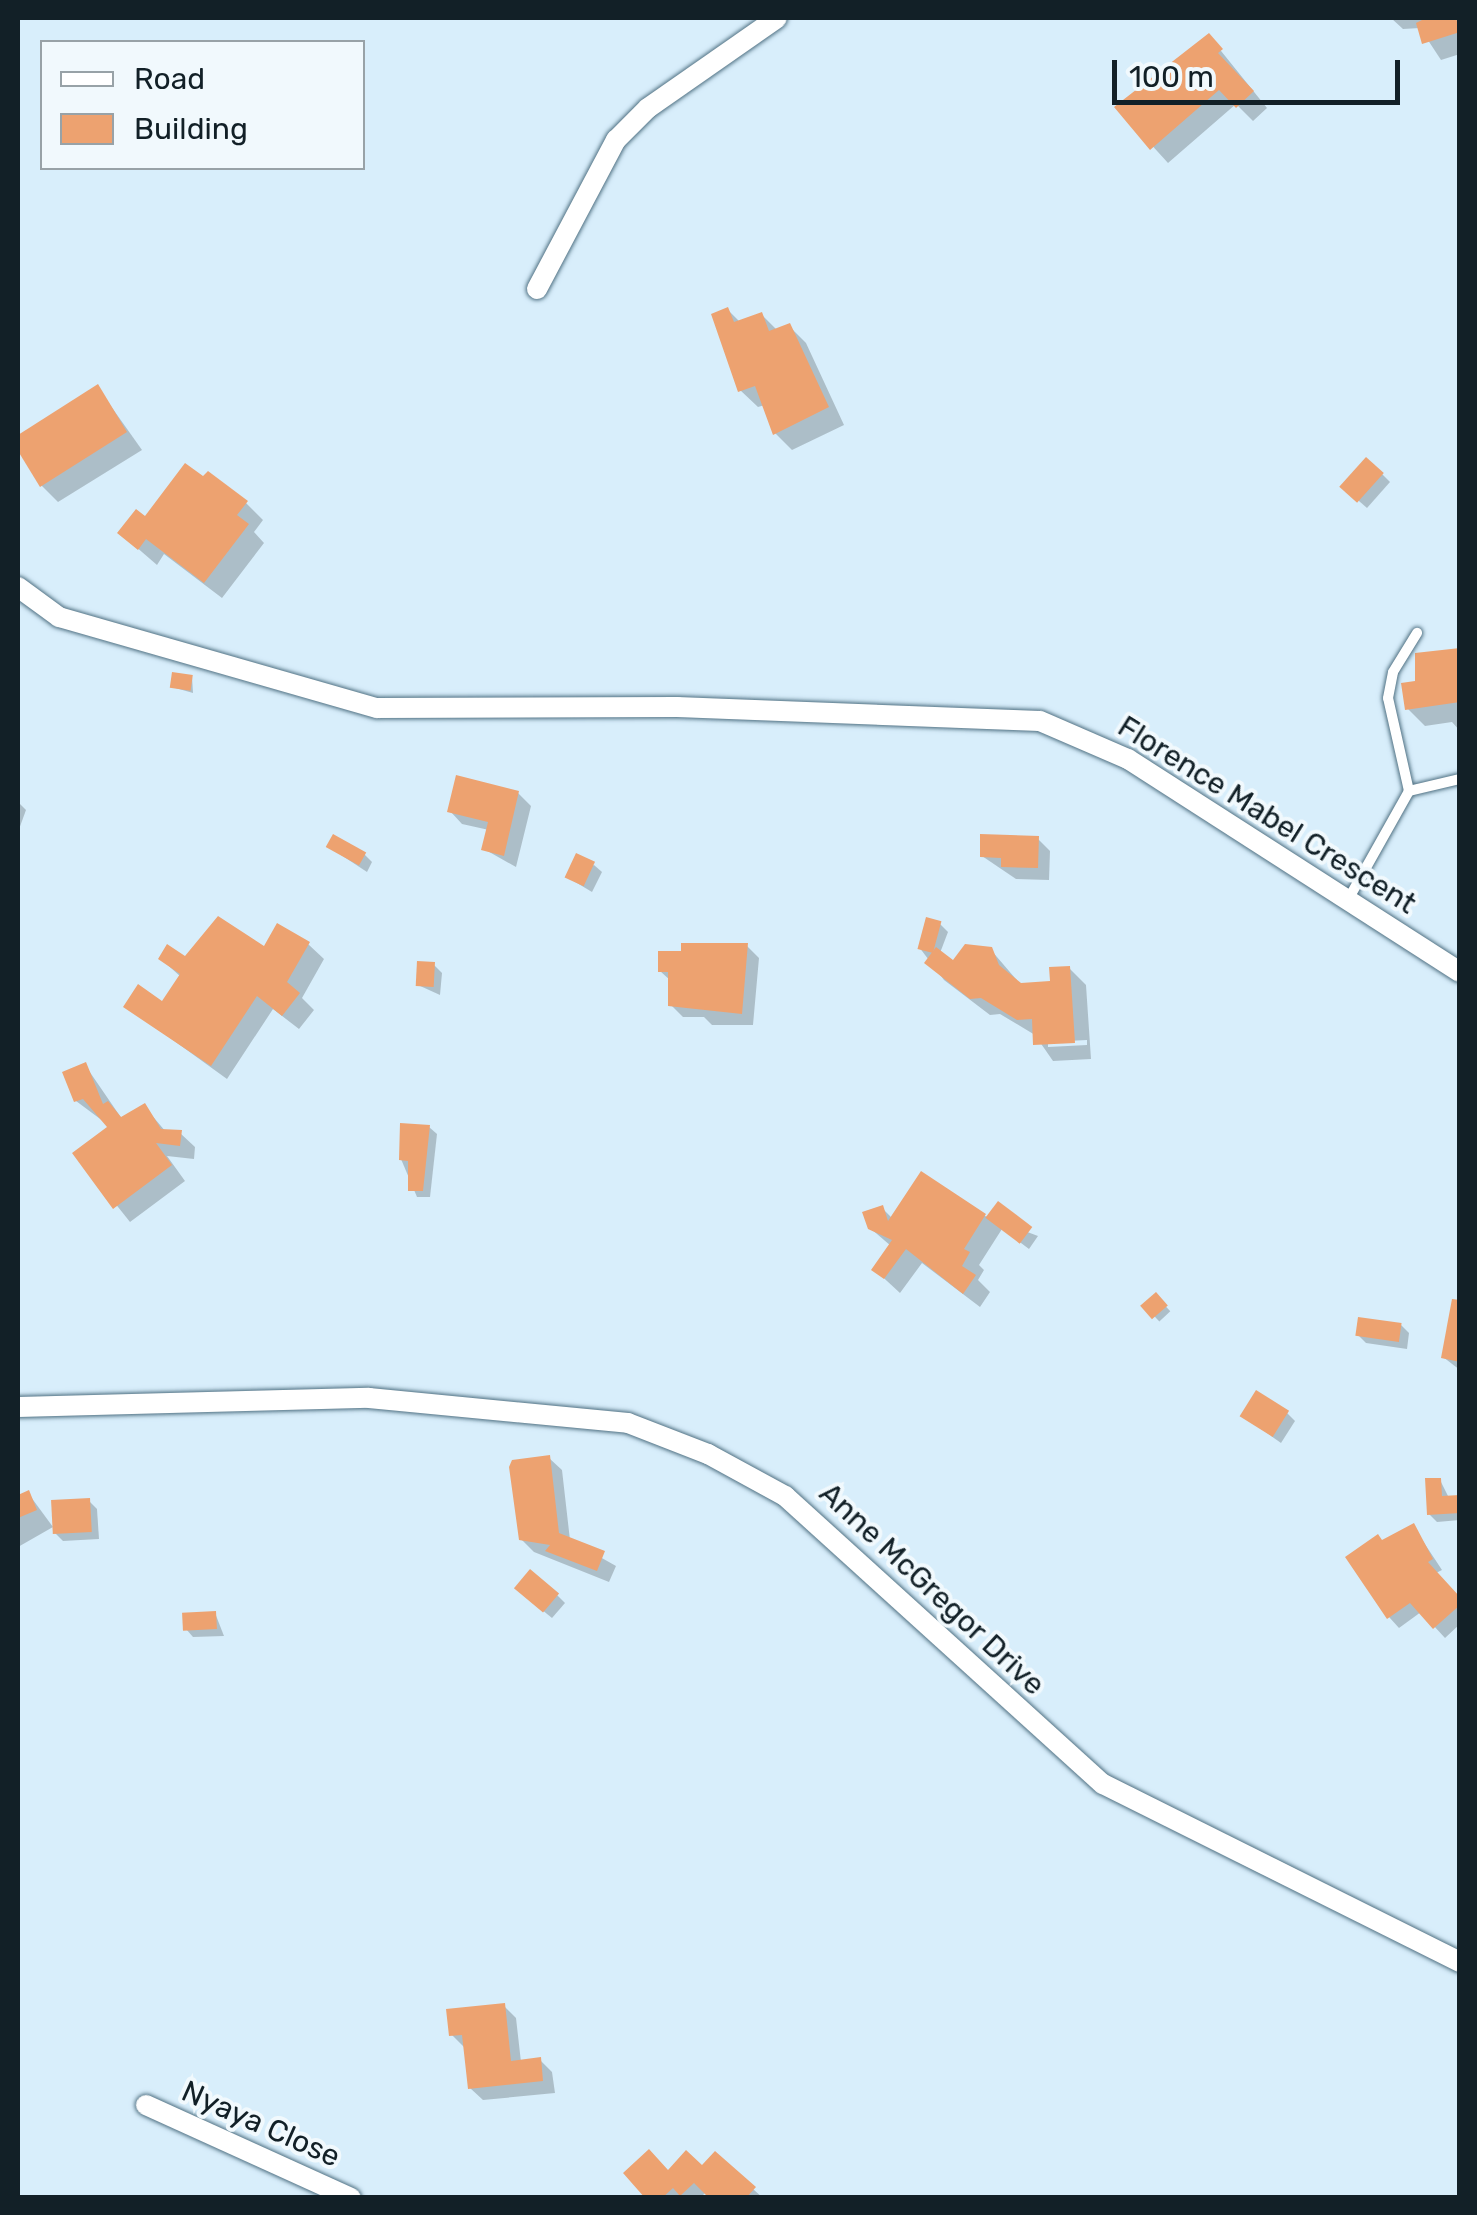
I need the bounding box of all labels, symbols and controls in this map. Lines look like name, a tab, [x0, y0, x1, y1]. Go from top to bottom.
legend	[40, 40, 365, 170]
scale bar	[1117, 40, 1404, 102]
text: 100 m	[1129, 59, 1214, 95]
text: Road	[134, 61, 205, 97]
text: Building	[134, 111, 248, 147]
street label: Florence Mabel Crescent	[1111, 708, 1423, 922]
street label: Anne McGregor Drive	[812, 1475, 1052, 1703]
street label: Nyaya Close	[176, 2073, 346, 2175]

